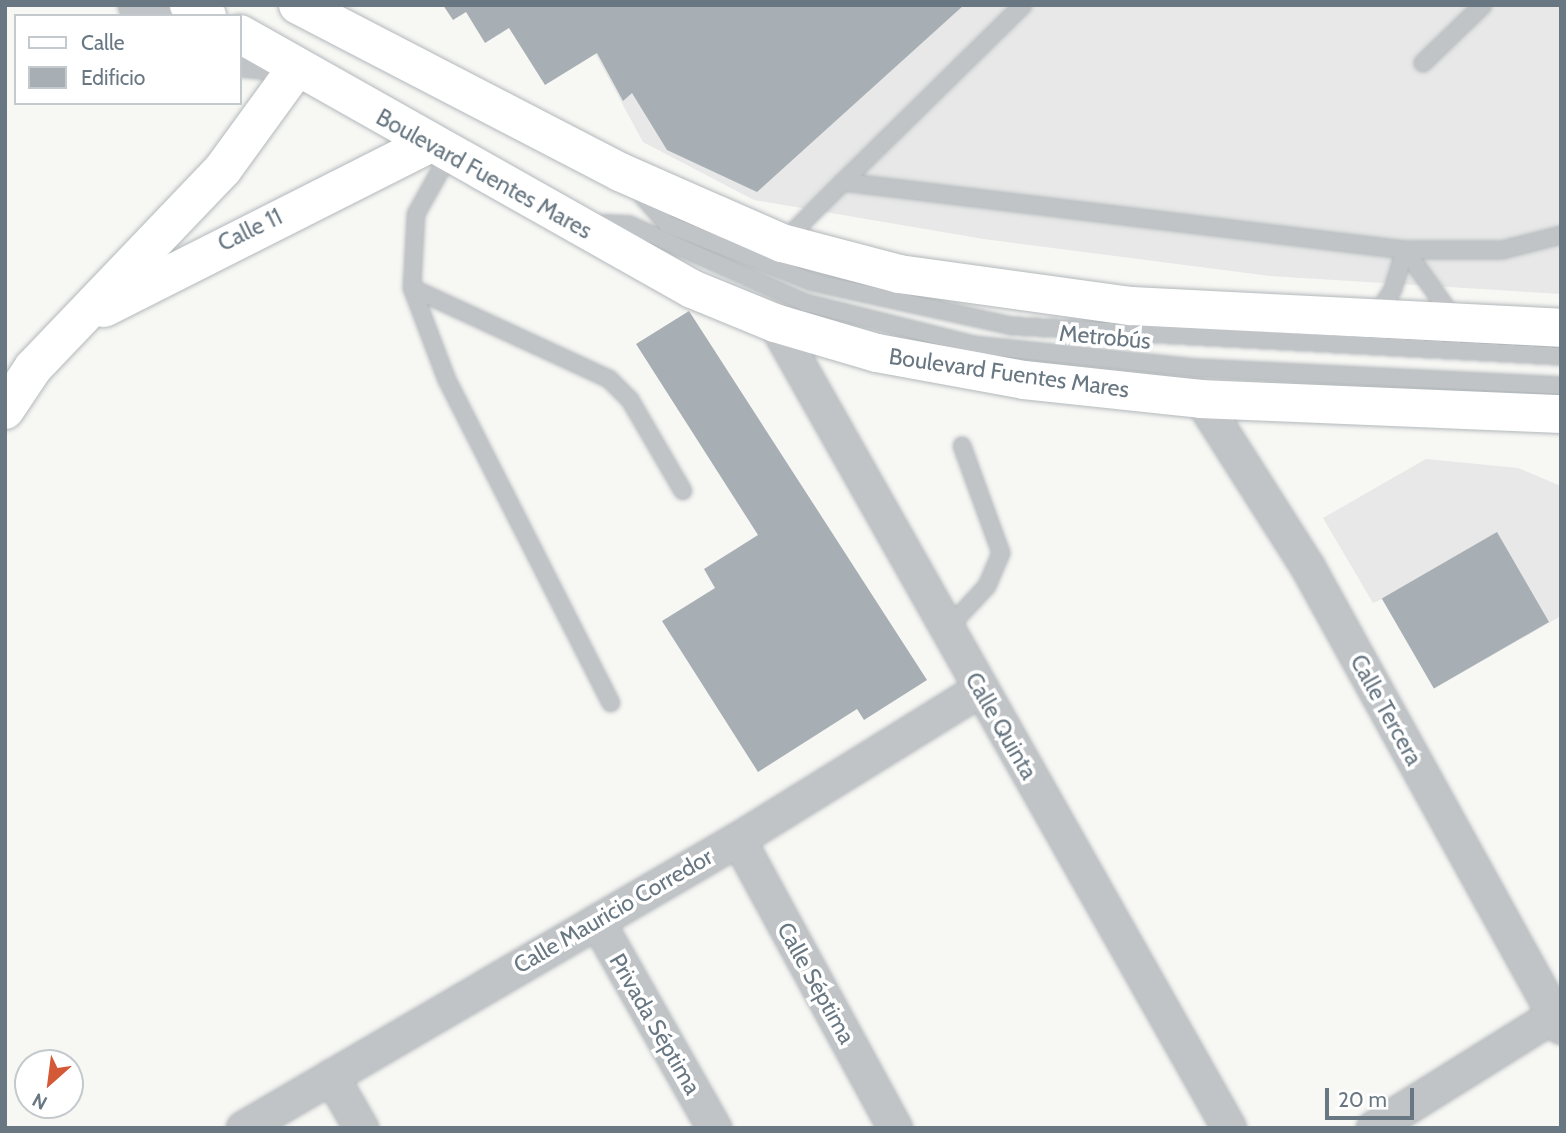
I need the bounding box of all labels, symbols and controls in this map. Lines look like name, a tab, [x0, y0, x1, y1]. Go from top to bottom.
legend	[14, 14, 242, 105]
text: Calle	[81, 30, 125, 55]
text: Edificio	[81, 65, 145, 90]
street label: Boulevard Fuentes Mares	[371, 103, 597, 245]
street label: Calle 11	[213, 203, 287, 257]
street label: Metrobús	[1058, 319, 1152, 355]
street label: Boulevard Fuentes Mares	[887, 342, 1131, 404]
street label: Calle Tercera	[1344, 650, 1428, 770]
street label: Calle Quinta	[959, 668, 1043, 784]
street label: Calle Mauricio Corredor	[509, 843, 717, 979]
street label: Calle Séptima	[771, 917, 861, 1049]
street label: Privada Séptima	[604, 949, 706, 1099]
north arrow	[14, 1049, 84, 1119]
scale bar	[1328, 1074, 1417, 1118]
text: 20 m	[1338, 1087, 1387, 1112]
text: N	[29, 1088, 51, 1115]

